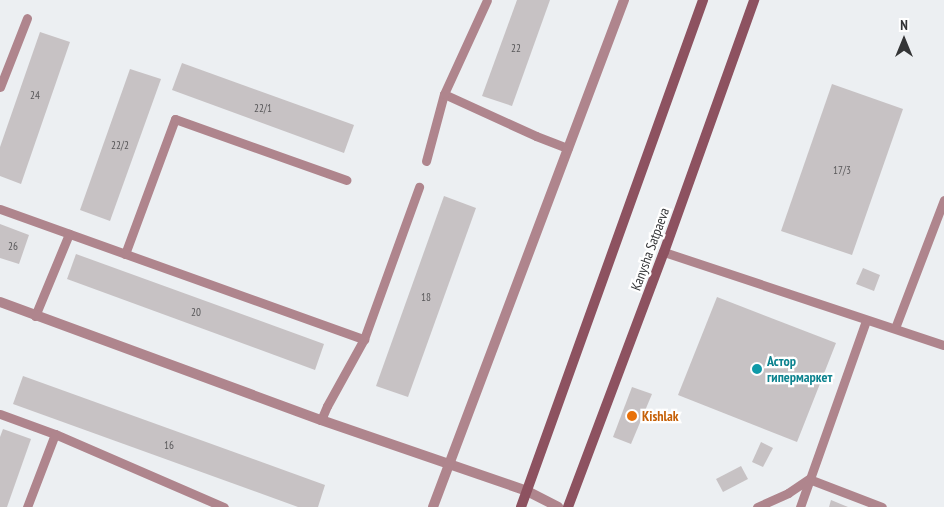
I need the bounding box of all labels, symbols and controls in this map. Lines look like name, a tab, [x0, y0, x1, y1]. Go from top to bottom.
north arrow	[879, 15, 929, 65]
text: N	[900, 16, 908, 34]
house number: 22	[511, 41, 521, 55]
house number: 24	[30, 88, 40, 102]
house number: 22/1	[254, 101, 272, 115]
house number: 22/2	[111, 138, 129, 152]
house number: 17/3	[833, 163, 851, 177]
street label: Kanysha Satpaeva	[627, 205, 673, 293]
house number: 26	[8, 239, 18, 253]
house number: 18	[421, 290, 431, 304]
house number: 20	[191, 305, 201, 319]
place label: Астор гипермаркет	[767, 353, 832, 386]
marker: Астор гипермаркет	[751, 363, 763, 375]
place label: Kishlak	[642, 408, 679, 424]
marker: Kishlak	[626, 410, 638, 422]
house number: 16	[164, 438, 174, 452]

